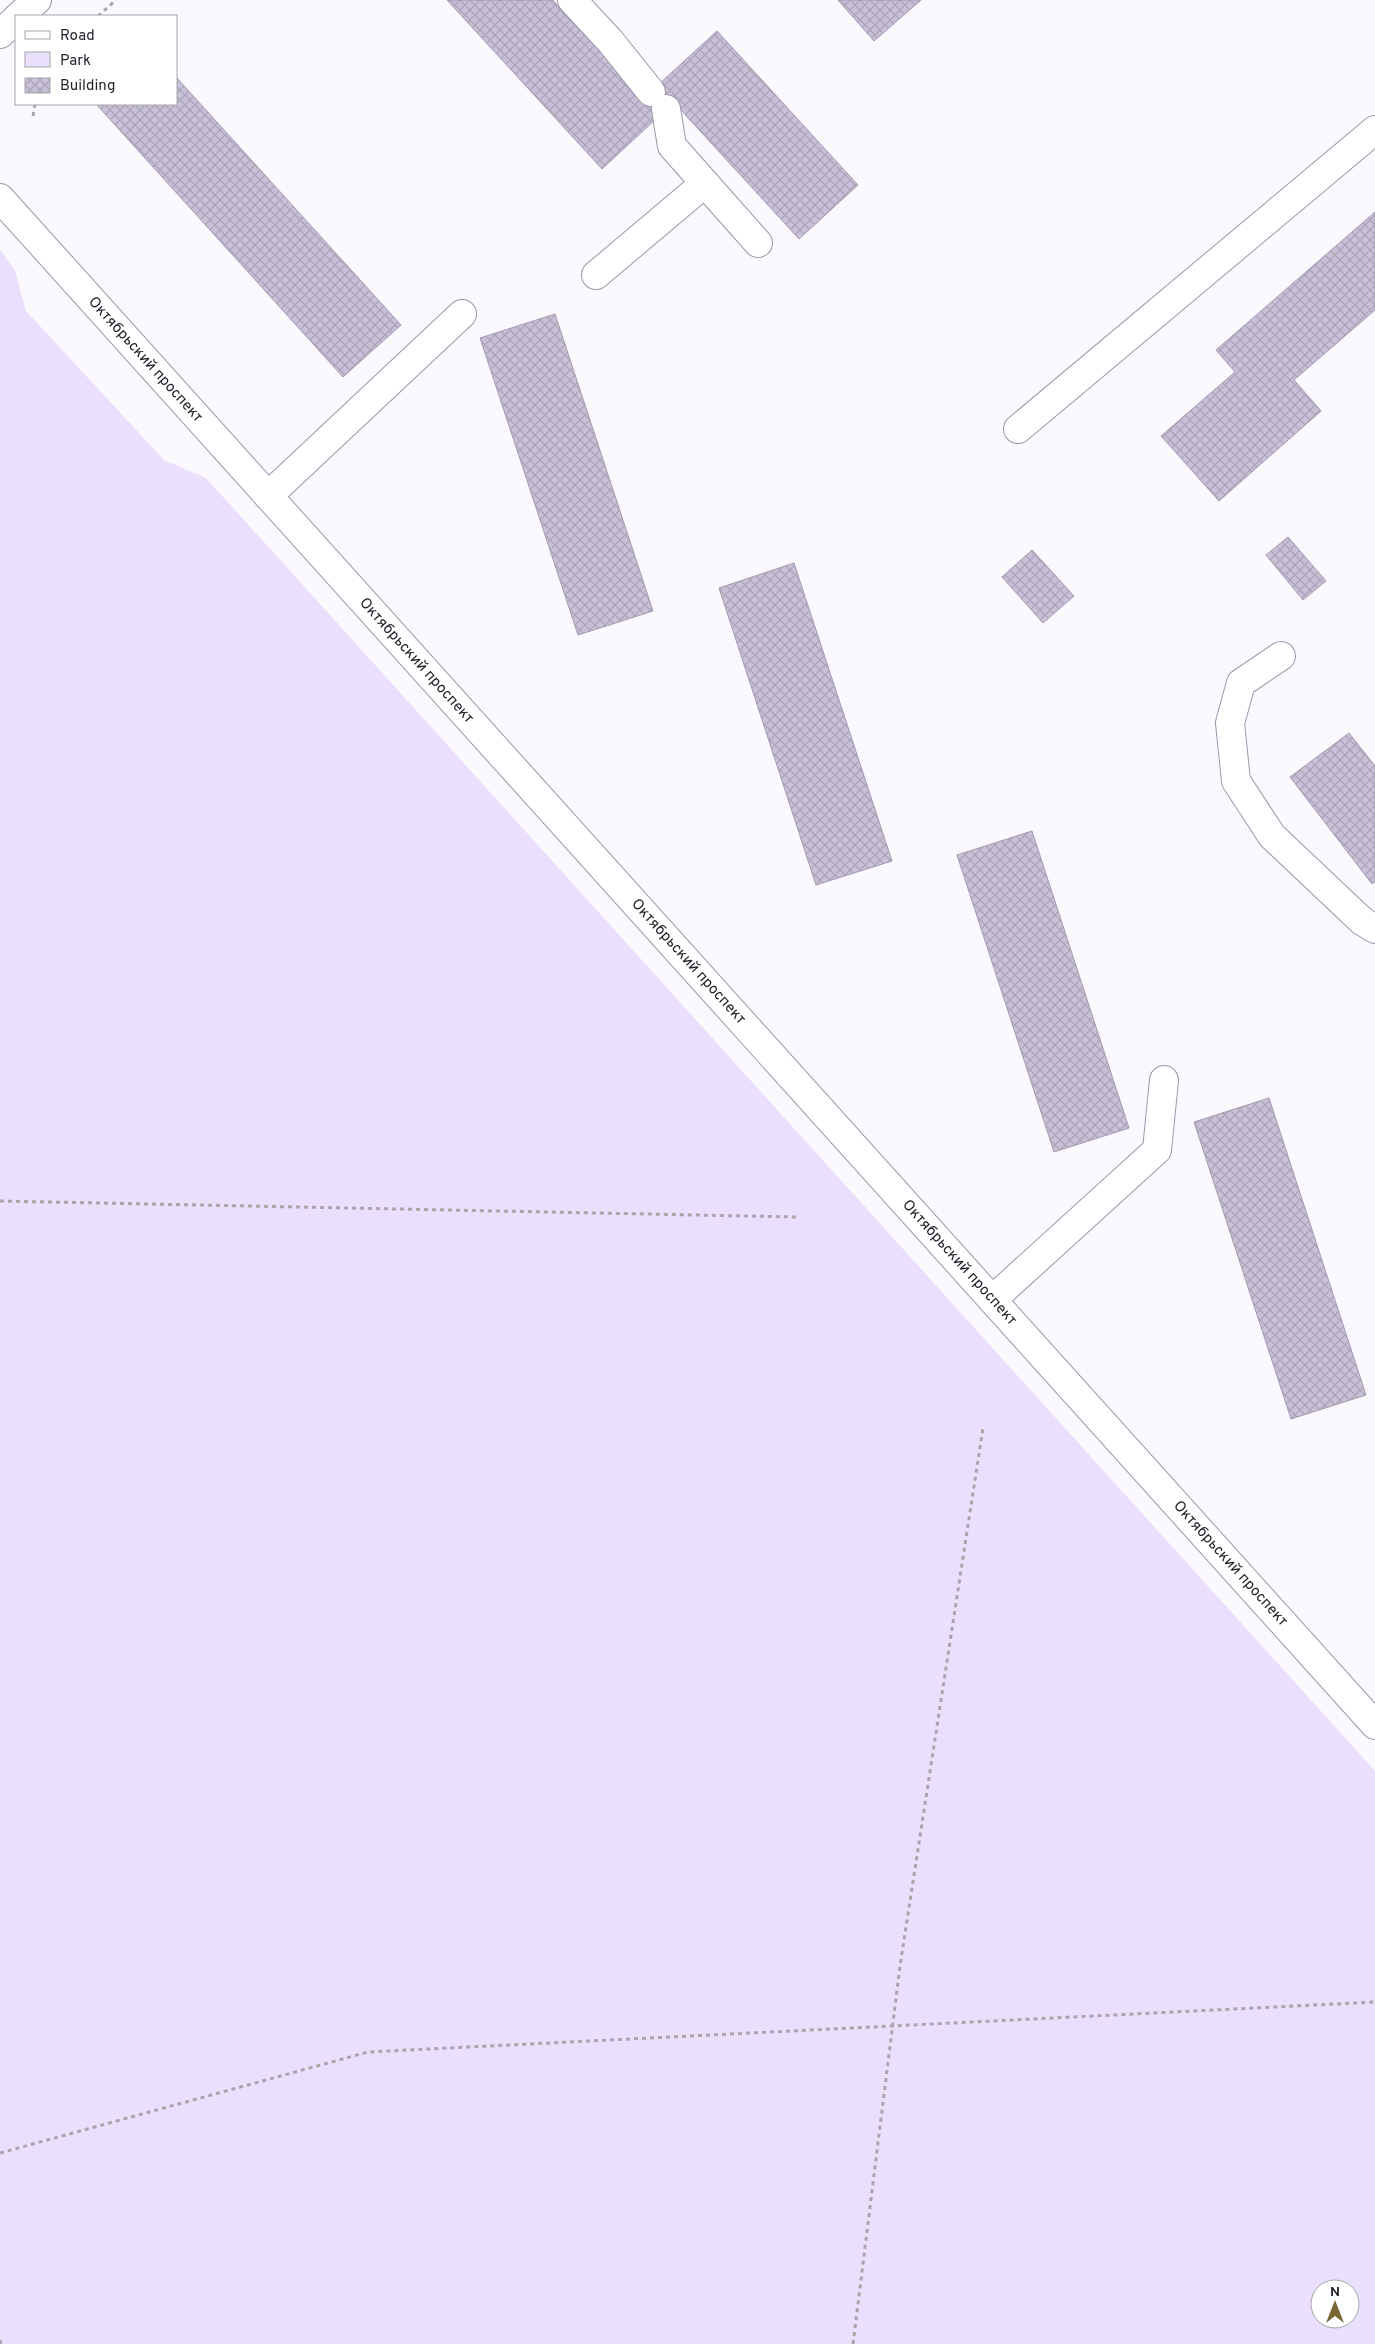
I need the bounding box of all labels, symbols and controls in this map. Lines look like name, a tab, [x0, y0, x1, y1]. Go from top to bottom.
legend	[15, 15, 178, 105]
text: Road	[60, 27, 95, 46]
text: Park	[60, 52, 91, 71]
text: Building	[60, 77, 115, 96]
street label: Октябрьский проспект	[83, 293, 207, 427]
street label: Октябрьский проспект	[354, 594, 478, 728]
street label: Октябрьский проспект	[626, 895, 750, 1029]
street label: Октябрьский проспект	[897, 1196, 1021, 1330]
street label: Октябрьский проспект	[1168, 1497, 1292, 1631]
north arrow	[1310, 2279, 1360, 2329]
text: N	[1330, 2284, 1340, 2301]

